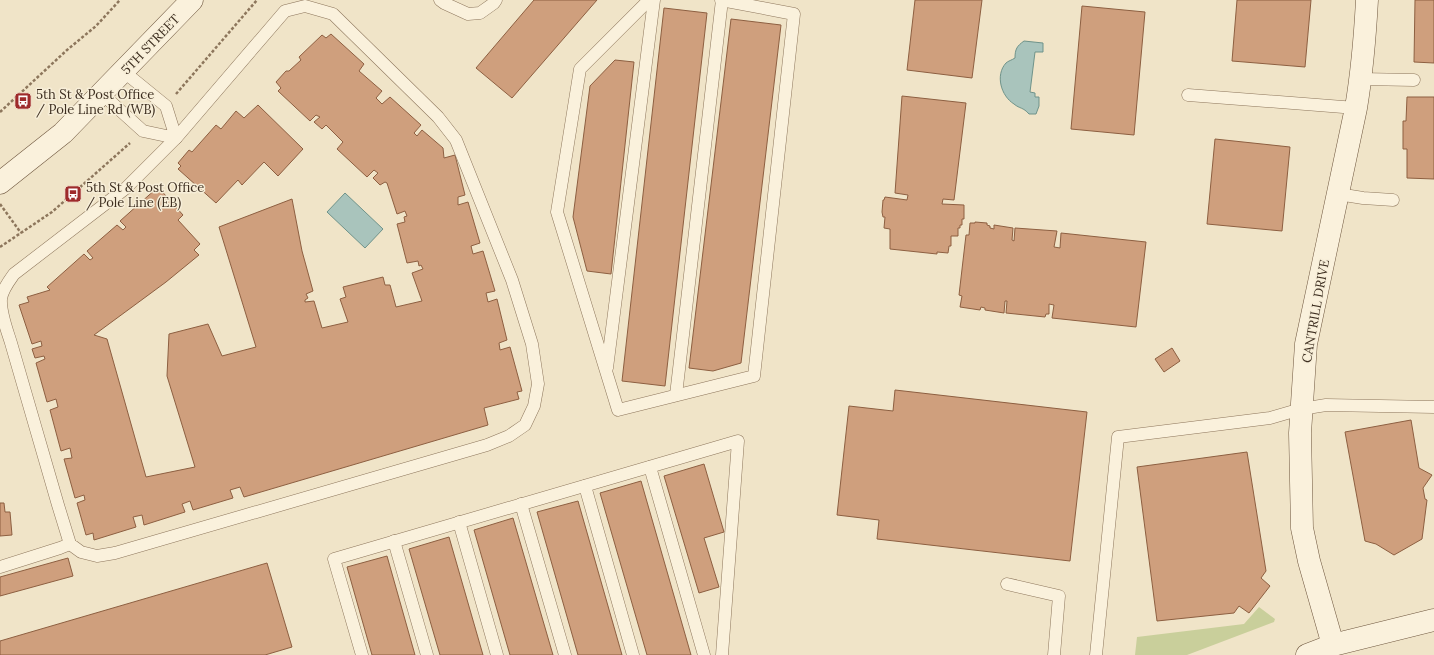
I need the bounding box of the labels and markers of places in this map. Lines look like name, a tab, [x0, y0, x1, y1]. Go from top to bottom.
place label: 5th St & Post Office / Pole Line Rd (WB)	[36, 86, 155, 118]
bus stop icon: 5th St & Post Office / Pole Line Rd (WB)	[13, 91, 33, 111]
place label: 5th St & Post Office / Pole Line (EB)	[86, 179, 204, 211]
bus stop icon: 5th St & Post Office / Pole Line (EB)	[63, 184, 83, 204]

